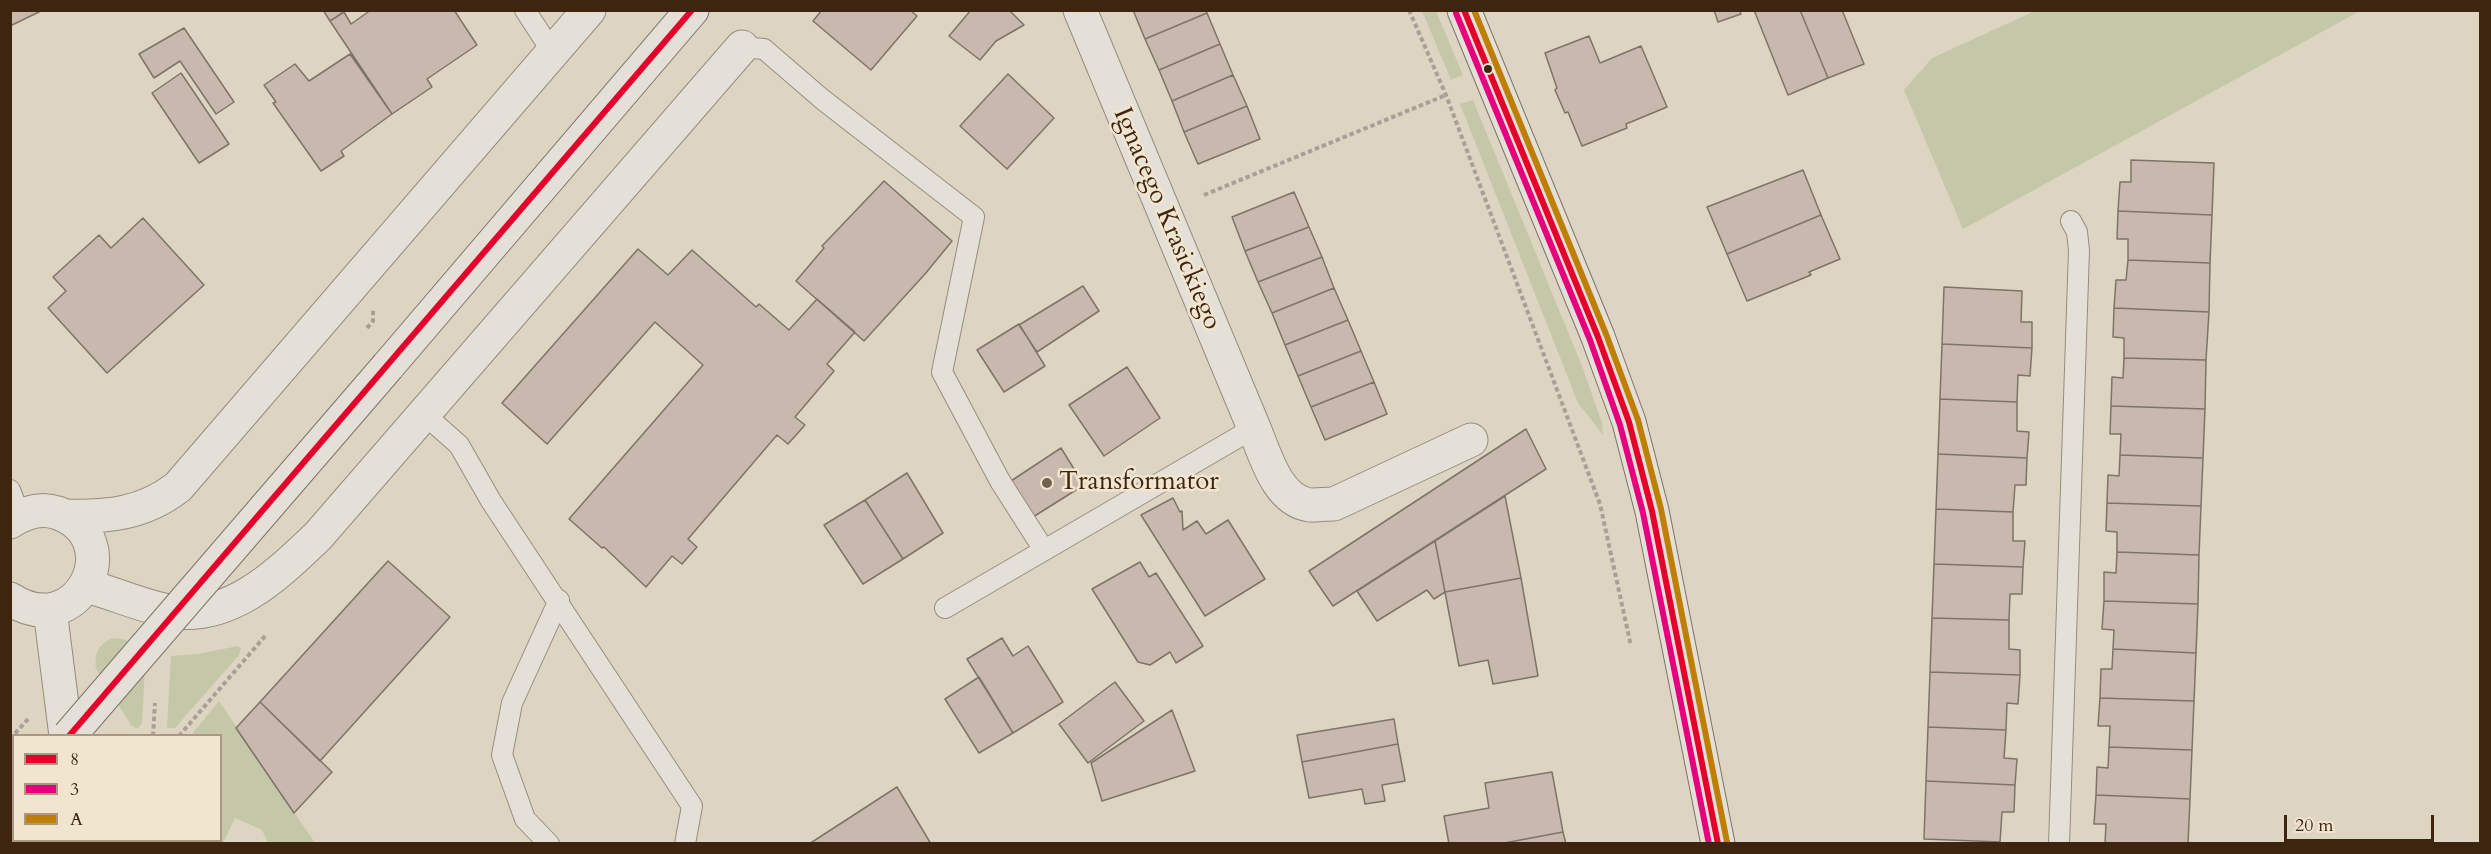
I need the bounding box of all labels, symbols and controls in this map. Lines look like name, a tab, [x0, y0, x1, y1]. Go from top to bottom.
unlabelled marker	[1482, 63, 1494, 75]
street label: Ignacego Krasickiego	[1105, 103, 1227, 335]
place label: Transformator	[1059, 467, 1219, 499]
marker: Transformator	[1040, 476, 1054, 490]
legend	[12, 734, 222, 842]
text: 8	[70, 747, 79, 772]
text: 3	[70, 777, 79, 802]
scale bar	[2287, 803, 2437, 841]
text: A	[70, 807, 83, 832]
text: 20 m	[2295, 813, 2334, 838]

